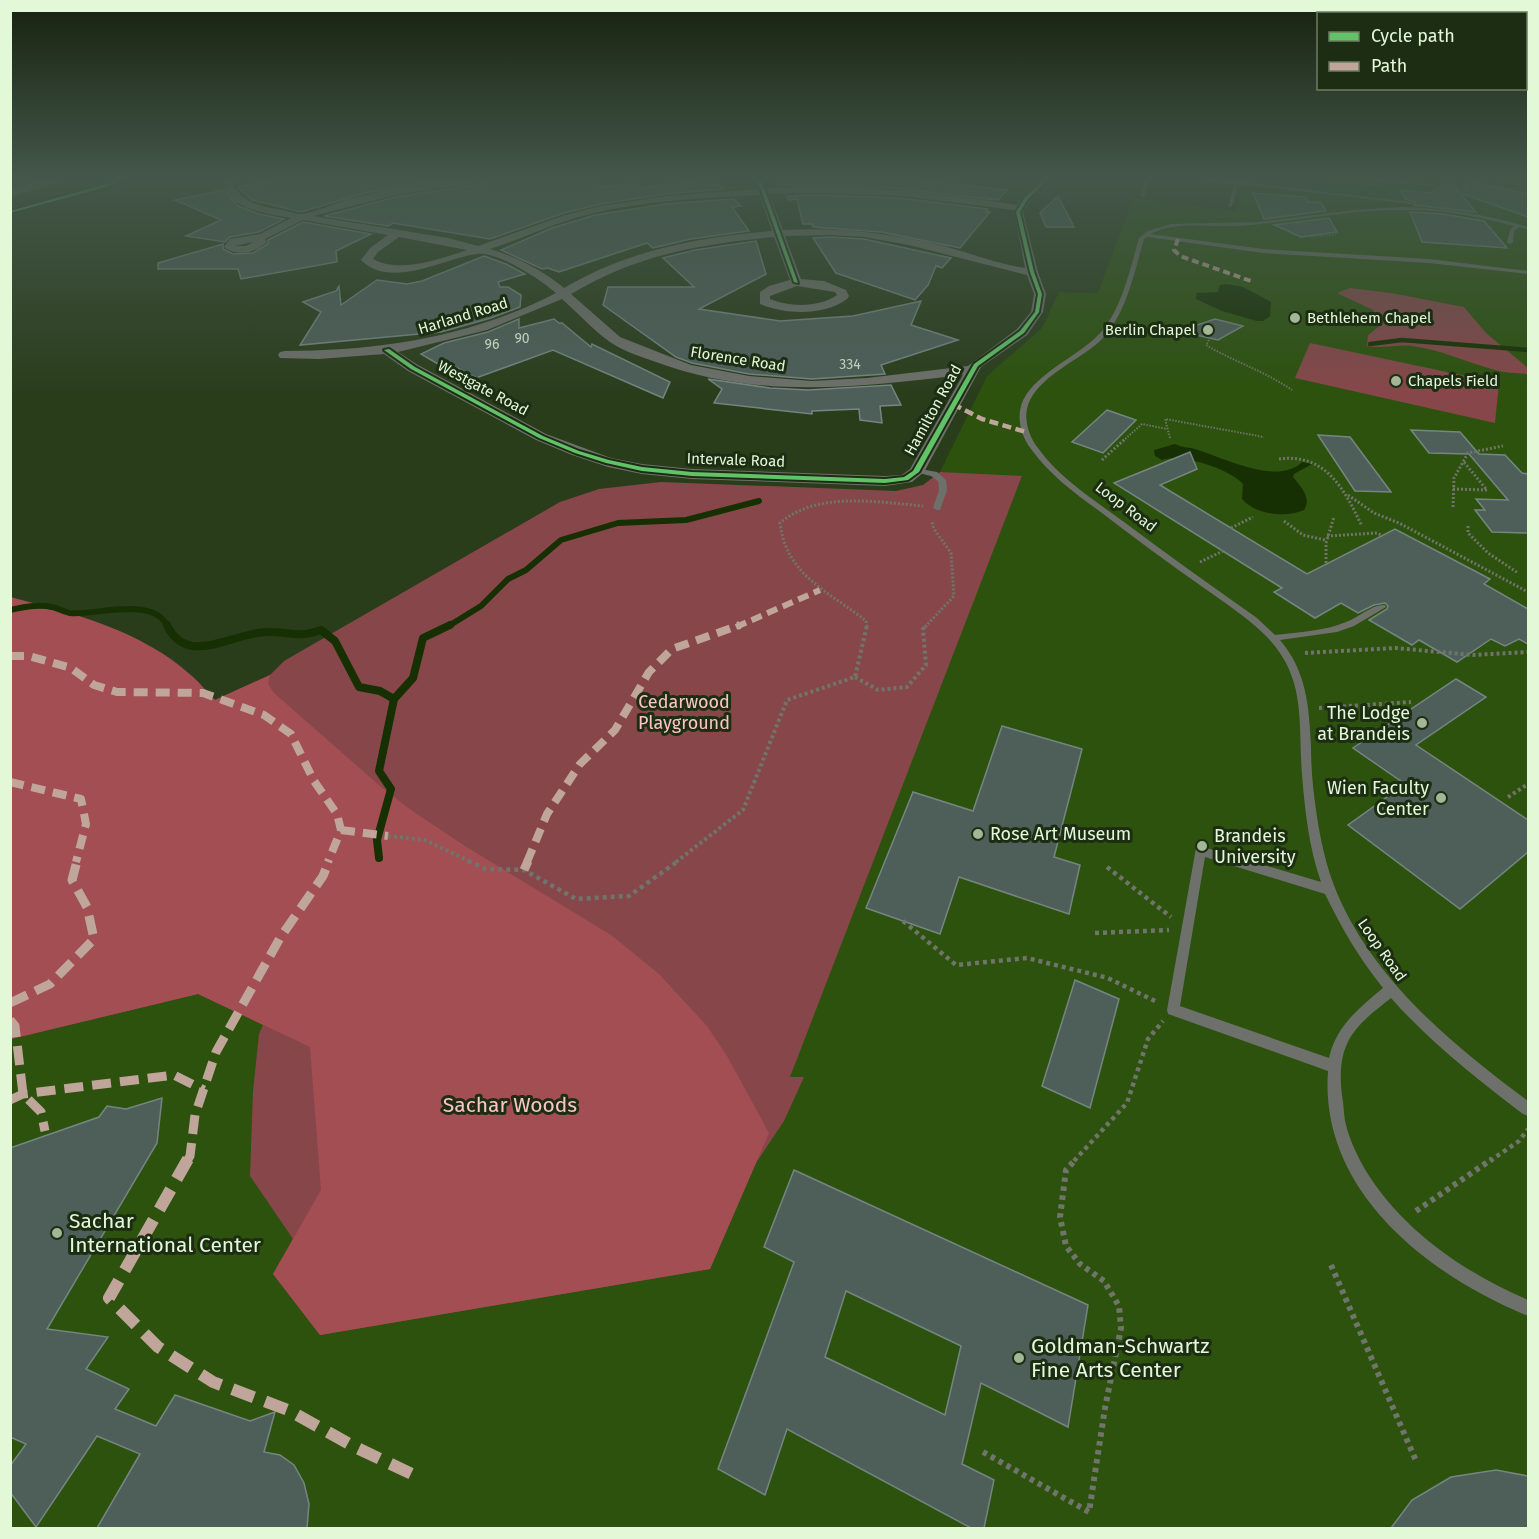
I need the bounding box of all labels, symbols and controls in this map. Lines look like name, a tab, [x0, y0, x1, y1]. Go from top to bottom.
legend	[1317, 12, 1527, 90]
text: Cycle path	[1371, 25, 1455, 47]
text: Path	[1371, 55, 1407, 77]
street label: Harland Road	[416, 294, 510, 338]
place label: Bethlehem Chapel	[1307, 309, 1432, 327]
marker: Bethlehem Chapel	[1288, 311, 1302, 325]
place label: Berlin Chapel	[1105, 321, 1197, 339]
marker: Berlin Chapel	[1201, 323, 1215, 337]
house number: 90	[514, 330, 530, 347]
house number: 96	[485, 336, 499, 353]
street label: Florence Road	[689, 343, 787, 375]
house number: 334	[839, 356, 861, 373]
street label: Westgate Road	[435, 357, 531, 419]
street label: Hamilton Road	[901, 361, 965, 459]
place label: Chapels Field	[1408, 372, 1498, 390]
marker: Chapels Field	[1389, 374, 1403, 388]
street label: Intervale Road	[686, 449, 786, 471]
street label: Loop Road	[1092, 478, 1160, 536]
park label: Cedarwood Playground	[638, 691, 730, 734]
place label: The Lodge at Brandeis	[1317, 702, 1410, 745]
marker: The Lodge at Brandeis	[1415, 716, 1429, 730]
place label: Wien Faculty Center	[1327, 777, 1429, 820]
marker: Wien Faculty Center	[1434, 791, 1448, 805]
place label: Rose Art Museum	[990, 823, 1131, 845]
place label: Brandeis University	[1214, 825, 1296, 868]
marker: Rose Art Museum	[971, 827, 985, 841]
marker: Brandeis University	[1195, 839, 1209, 853]
street label: Loop Road	[1354, 915, 1410, 985]
park label: Sachar Woods	[443, 1092, 577, 1118]
place label: Sachar International Center	[69, 1208, 261, 1258]
marker: Sachar International Center	[50, 1226, 64, 1240]
place label: Goldman-Schwartz Fine Arts Center	[1031, 1333, 1209, 1383]
marker: Goldman-Schwartz Fine Arts Center	[1012, 1351, 1026, 1365]

